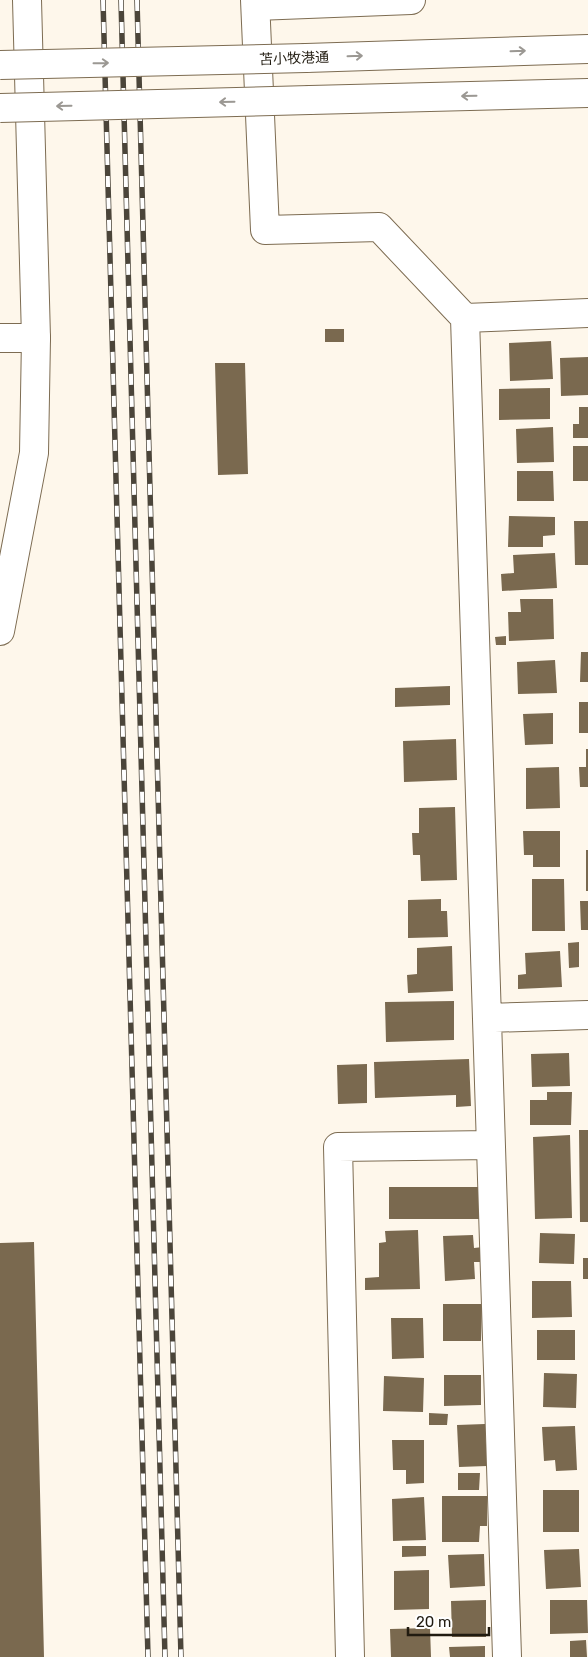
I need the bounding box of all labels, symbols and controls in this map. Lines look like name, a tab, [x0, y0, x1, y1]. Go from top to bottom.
one-way arrow	[509, 46, 525, 56]
street label: 苫小牧港通	[259, 49, 329, 68]
one-way arrow	[347, 52, 363, 61]
one-way arrow	[93, 58, 109, 67]
one-way arrow	[462, 91, 478, 101]
one-way arrow	[219, 97, 235, 107]
one-way arrow	[56, 102, 72, 111]
scale bar	[408, 1604, 489, 1636]
text: 20 m	[416, 1613, 451, 1631]

